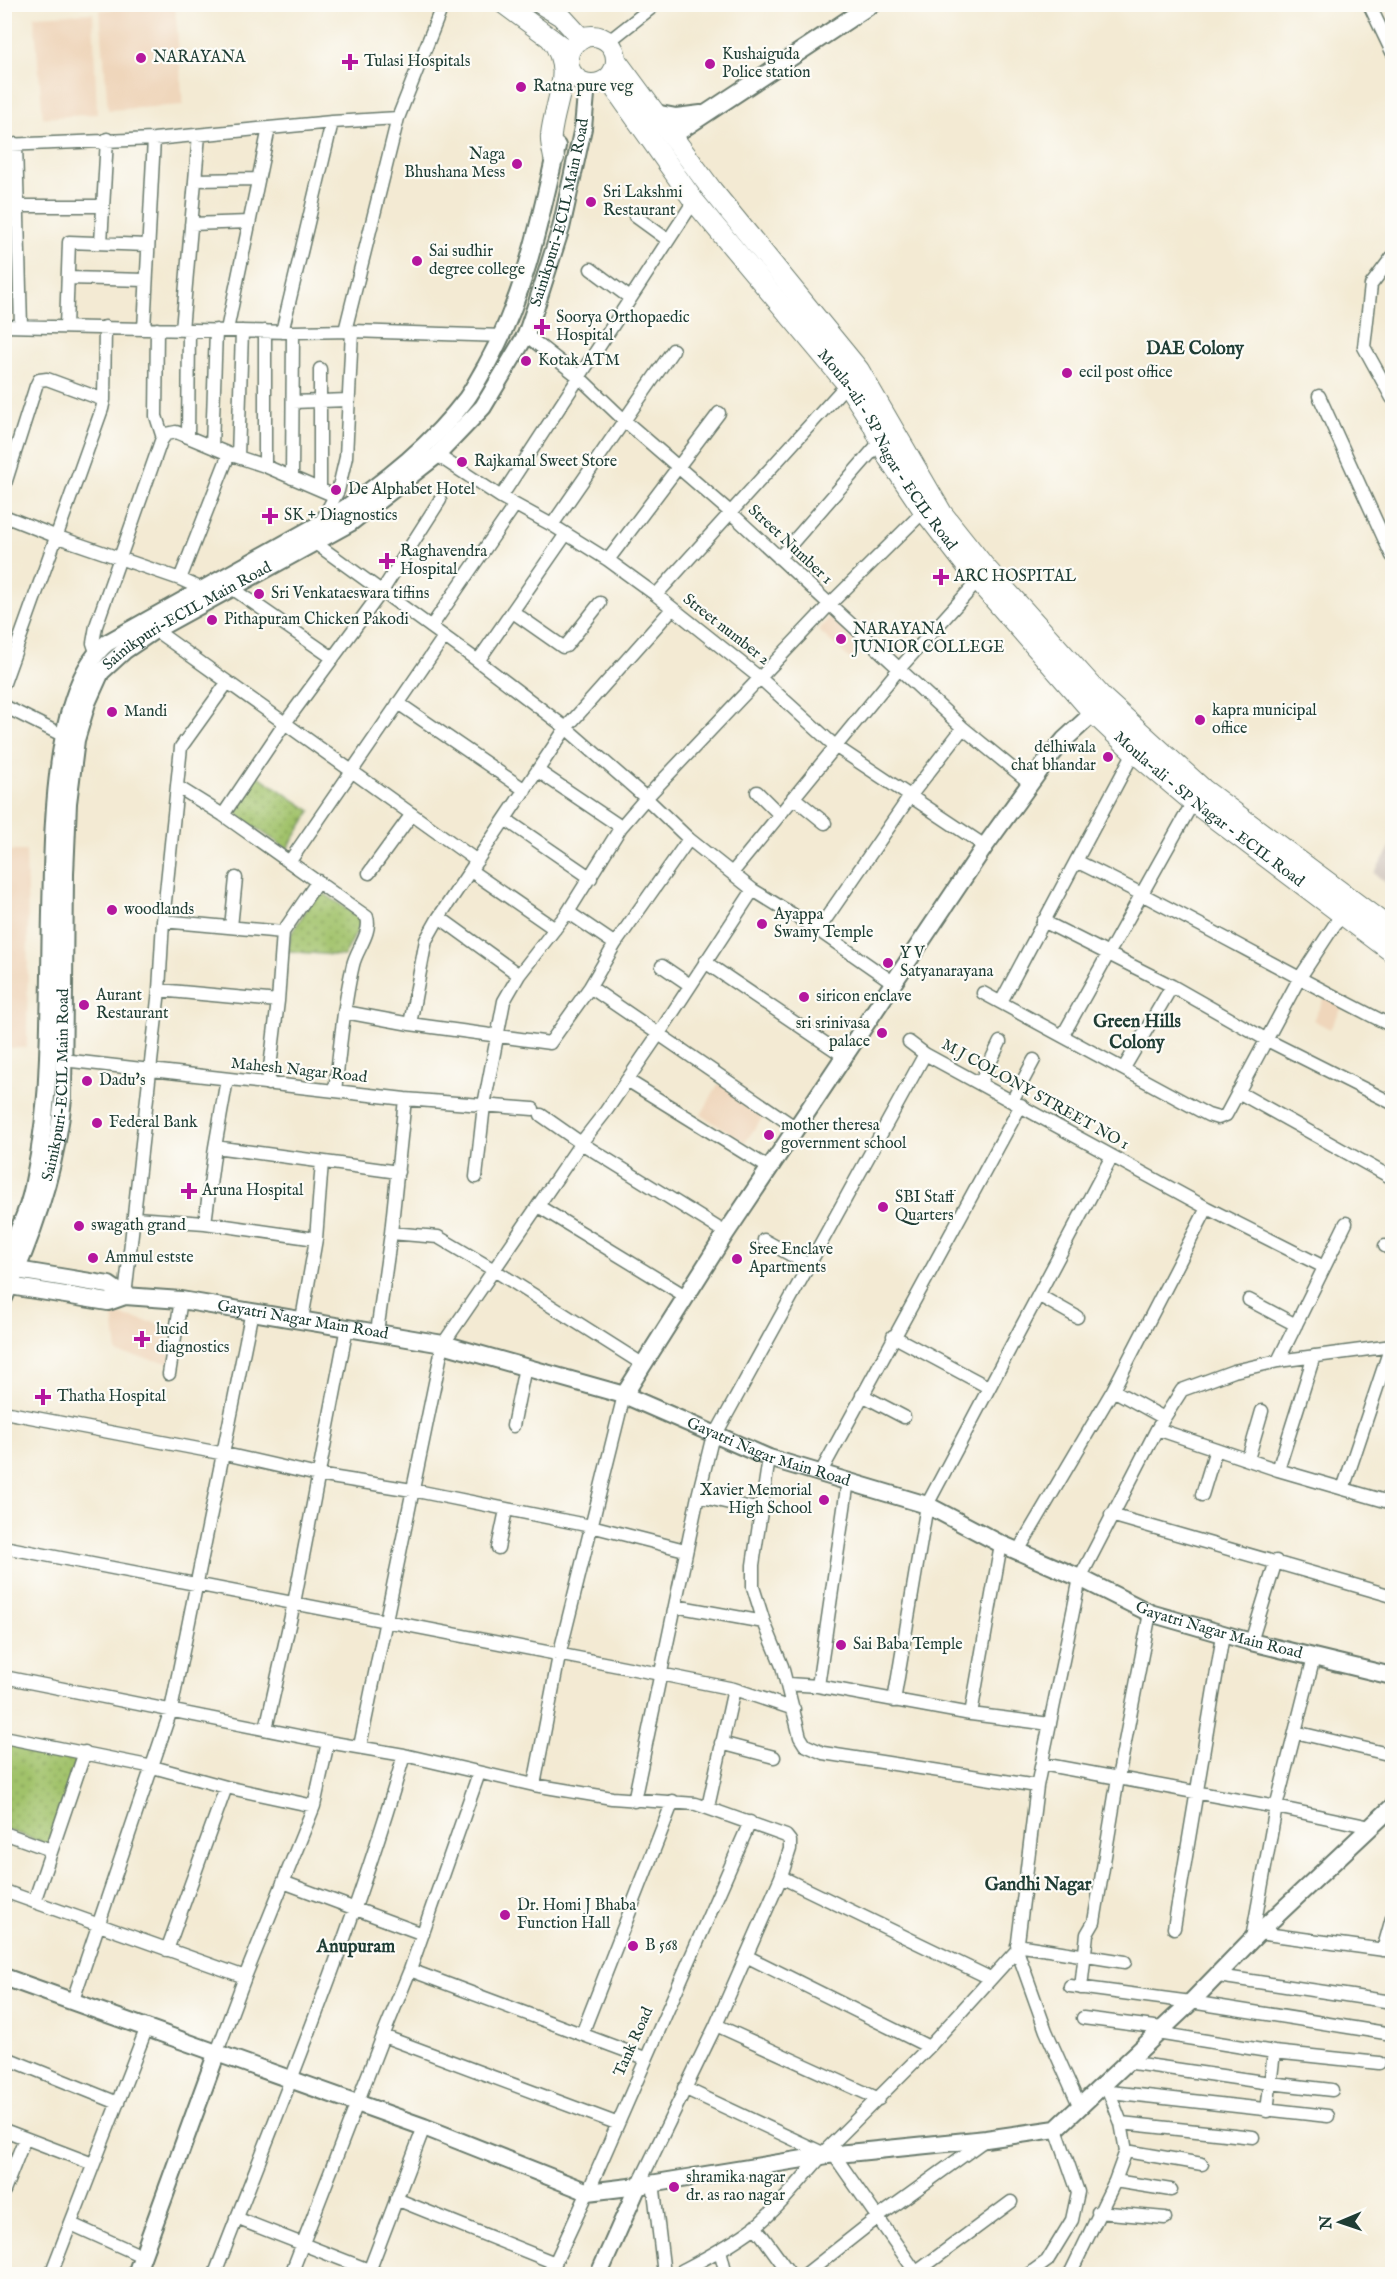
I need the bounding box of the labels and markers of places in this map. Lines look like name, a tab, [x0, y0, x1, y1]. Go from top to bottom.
place label: Kushaiguda Police station	[722, 45, 811, 83]
place label: NARAYANA	[153, 48, 247, 68]
marker: NARAYANA	[134, 51, 148, 65]
place label: Tulasi Hospitals	[364, 52, 471, 72]
marker: Tulasi Hospitals	[341, 53, 359, 71]
marker: Kushaiguda Police station	[703, 57, 717, 71]
place label: Ratna pure veg	[533, 77, 633, 97]
marker: Ratna pure veg	[514, 80, 528, 94]
place label: Naga Bhushana Mess	[404, 145, 505, 183]
marker: Naga Bhushana Mess	[510, 157, 524, 171]
place label: Sri Lakshmi Restaurant	[603, 183, 682, 221]
marker: Sri Lakshmi Restaurant	[584, 195, 598, 209]
place label: Sai sudhir degree college	[429, 242, 525, 280]
marker: Sai sudhir degree college	[410, 254, 424, 268]
place label: Soorya Orthopaedic Hospital	[556, 308, 690, 346]
marker: Soorya Orthopaedic Hospital	[533, 318, 551, 336]
place label: Kotak ATM	[538, 351, 620, 371]
marker: Kotak ATM	[519, 354, 533, 368]
place label: ecil post office	[1079, 363, 1173, 383]
marker: ecil post office	[1060, 366, 1074, 380]
place label: Rajkamal Sweet Store	[474, 452, 617, 472]
marker: Rajkamal Sweet Store	[455, 455, 469, 469]
place label: De Alphabet Hotel	[348, 480, 476, 500]
marker: De Alphabet Hotel	[329, 483, 343, 497]
place label: SK + Diagnostics	[284, 506, 398, 526]
marker: SK + Diagnostics	[261, 507, 279, 525]
place label: Raghavendra Hospital	[400, 542, 487, 580]
marker: Raghavendra Hospital	[378, 552, 396, 570]
place label: ARC HOSPITAL	[953, 567, 1077, 587]
marker: ARC HOSPITAL	[932, 568, 950, 586]
place label: Sri Venkataeswara tiffins	[271, 584, 430, 604]
marker: Sri Venkataeswara tiffins	[252, 587, 266, 601]
place label: Pithapuram Chicken Pakodi	[224, 610, 409, 630]
marker: Pithapuram Chicken Pakodi	[205, 613, 219, 627]
place label: NARAYANA JUNIOR COLLEGE	[851, 620, 1004, 658]
marker: NARAYANA JUNIOR COLLEGE	[834, 632, 848, 646]
place label: kapra municipal office	[1212, 701, 1317, 739]
place label: Mandi	[124, 702, 167, 722]
marker: Mandi	[105, 705, 119, 719]
marker: kapra municipal office	[1193, 713, 1207, 727]
place label: delhiwala chat bhandar	[1011, 738, 1096, 776]
marker: delhiwala chat bhandar	[1101, 750, 1115, 764]
place label: woodlands	[124, 900, 195, 920]
marker: woodlands	[105, 903, 119, 917]
place label: Ayappa Swamy Temple	[773, 905, 873, 943]
marker: Ayappa Swamy Temple	[755, 917, 769, 931]
place label: Y V Satyanarayana	[900, 944, 994, 982]
marker: Y V Satyanarayana	[881, 956, 895, 970]
place label: Aurant Restaurant	[95, 986, 169, 1024]
place label: siricon enclave	[816, 987, 912, 1007]
marker: siricon enclave	[797, 990, 811, 1004]
marker: Aurant Restaurant	[77, 998, 91, 1012]
place label: sri srinivasa palace	[796, 1014, 870, 1052]
marker: sri srinivasa palace	[875, 1026, 889, 1040]
place label: Dadu's	[99, 1071, 146, 1091]
marker: Dadu's	[80, 1074, 94, 1088]
place label: Federal Bank	[109, 1113, 198, 1133]
marker: Federal Bank	[90, 1116, 104, 1130]
place label: mother theresa government school	[781, 1116, 907, 1154]
marker: mother theresa government school	[762, 1128, 776, 1142]
place label: Aruna Hospital	[201, 1181, 304, 1201]
marker: Aruna Hospital	[180, 1182, 198, 1200]
place label: SBI Staff Quarters	[895, 1188, 957, 1226]
marker: SBI Staff Quarters	[876, 1200, 890, 1214]
place label: swagath grand	[91, 1216, 186, 1236]
marker: swagath grand	[72, 1219, 86, 1233]
place label: Sree Enclave Apartments	[748, 1240, 833, 1278]
place label: Ammul estste	[104, 1248, 194, 1268]
marker: Ammul estste	[86, 1251, 100, 1265]
marker: Sree Enclave Apartments	[730, 1252, 744, 1266]
place label: lucid diagnostics	[156, 1320, 230, 1358]
marker: lucid diagnostics	[133, 1330, 151, 1348]
place label: Thatha Hospital	[57, 1387, 167, 1407]
marker: Thatha Hospital	[34, 1388, 52, 1406]
place label: Xavier Memorial High School	[700, 1481, 813, 1519]
marker: Xavier Memorial High School	[817, 1493, 831, 1507]
place label: Sai Baba Temple	[853, 1635, 963, 1655]
marker: Sai Baba Temple	[834, 1638, 848, 1652]
place label: Dr. Homi J Bhaba Function Hall	[517, 1896, 636, 1934]
marker: Dr. Homi J Bhaba Function Hall	[498, 1908, 512, 1922]
place label: B 568	[645, 1936, 678, 1956]
marker: B 568	[626, 1939, 640, 1953]
place label: shramika nagar dr. as rao nagar	[686, 2168, 786, 2206]
marker: shramika nagar dr. as rao nagar	[667, 2180, 681, 2194]

